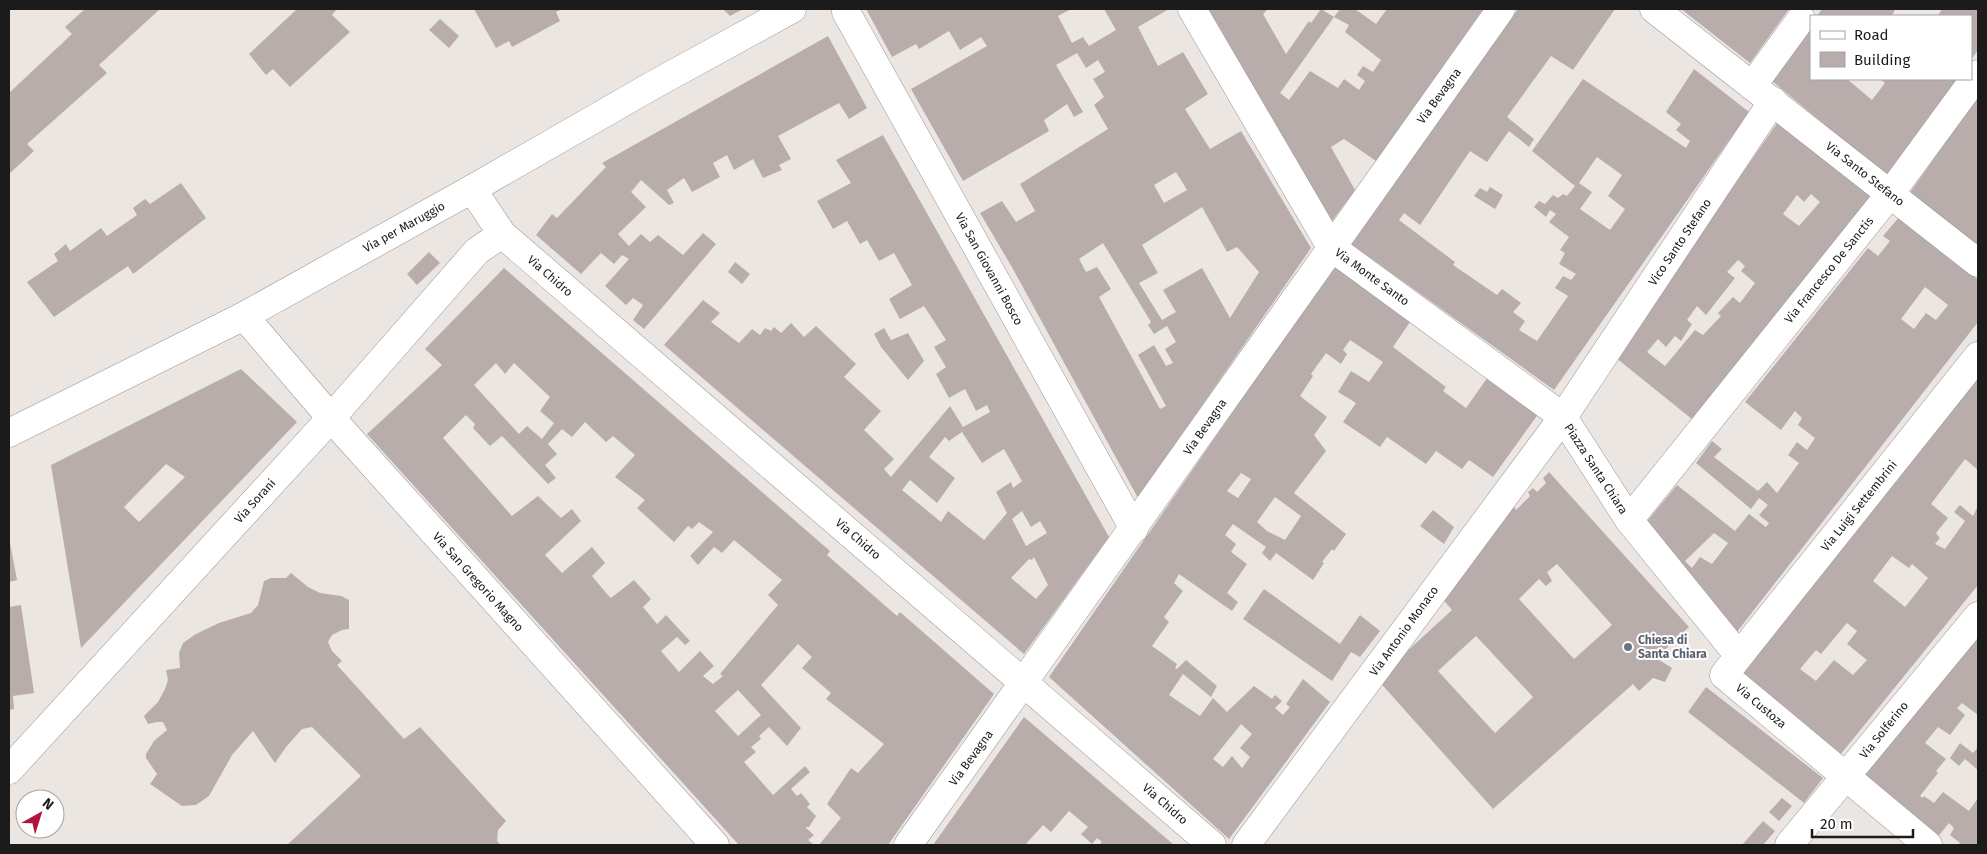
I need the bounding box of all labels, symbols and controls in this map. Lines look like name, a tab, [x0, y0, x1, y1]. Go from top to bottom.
legend	[1810, 15, 1972, 80]
text: Road	[1854, 26, 1889, 44]
text: Building	[1854, 51, 1910, 69]
street label: Via Bevagna	[1414, 65, 1464, 127]
street label: Via Santo Stefano	[1823, 139, 1907, 209]
street label: Vico Santo Stefano	[1646, 196, 1714, 288]
street label: Via per Maruggio	[361, 199, 447, 255]
street label: Via San Giovanni Bosco	[952, 210, 1026, 328]
street label: Via Francesco De Sanctis	[1782, 214, 1877, 326]
street label: Via Monte Santo	[1332, 245, 1412, 309]
street label: Via Chidro	[525, 253, 575, 299]
street label: Via Bevagna	[1180, 396, 1230, 458]
street label: Piazza Santa Chiara	[1561, 421, 1631, 517]
street label: Via Luigi Settembrini	[1818, 458, 1900, 554]
street label: Via Sorani	[232, 476, 278, 526]
street label: Via Chidro	[833, 516, 883, 562]
street label: Via San Gregorio Magno	[430, 529, 526, 635]
street label: Via Antonio Monaco	[1367, 583, 1441, 679]
place label: Chiesa di Santa Chiara	[1638, 633, 1707, 661]
marker: Chiesa di Santa Chiara	[1622, 641, 1634, 653]
street label: Via Custoza	[1733, 681, 1789, 731]
street label: Via Solferino	[1857, 699, 1911, 761]
street label: Via Bevagna	[946, 727, 996, 789]
street label: Via Chidro	[1140, 781, 1190, 827]
north arrow	[15, 789, 65, 839]
text: N	[39, 795, 57, 814]
scale bar	[1812, 806, 1913, 838]
text: 20 m	[1820, 815, 1853, 833]

